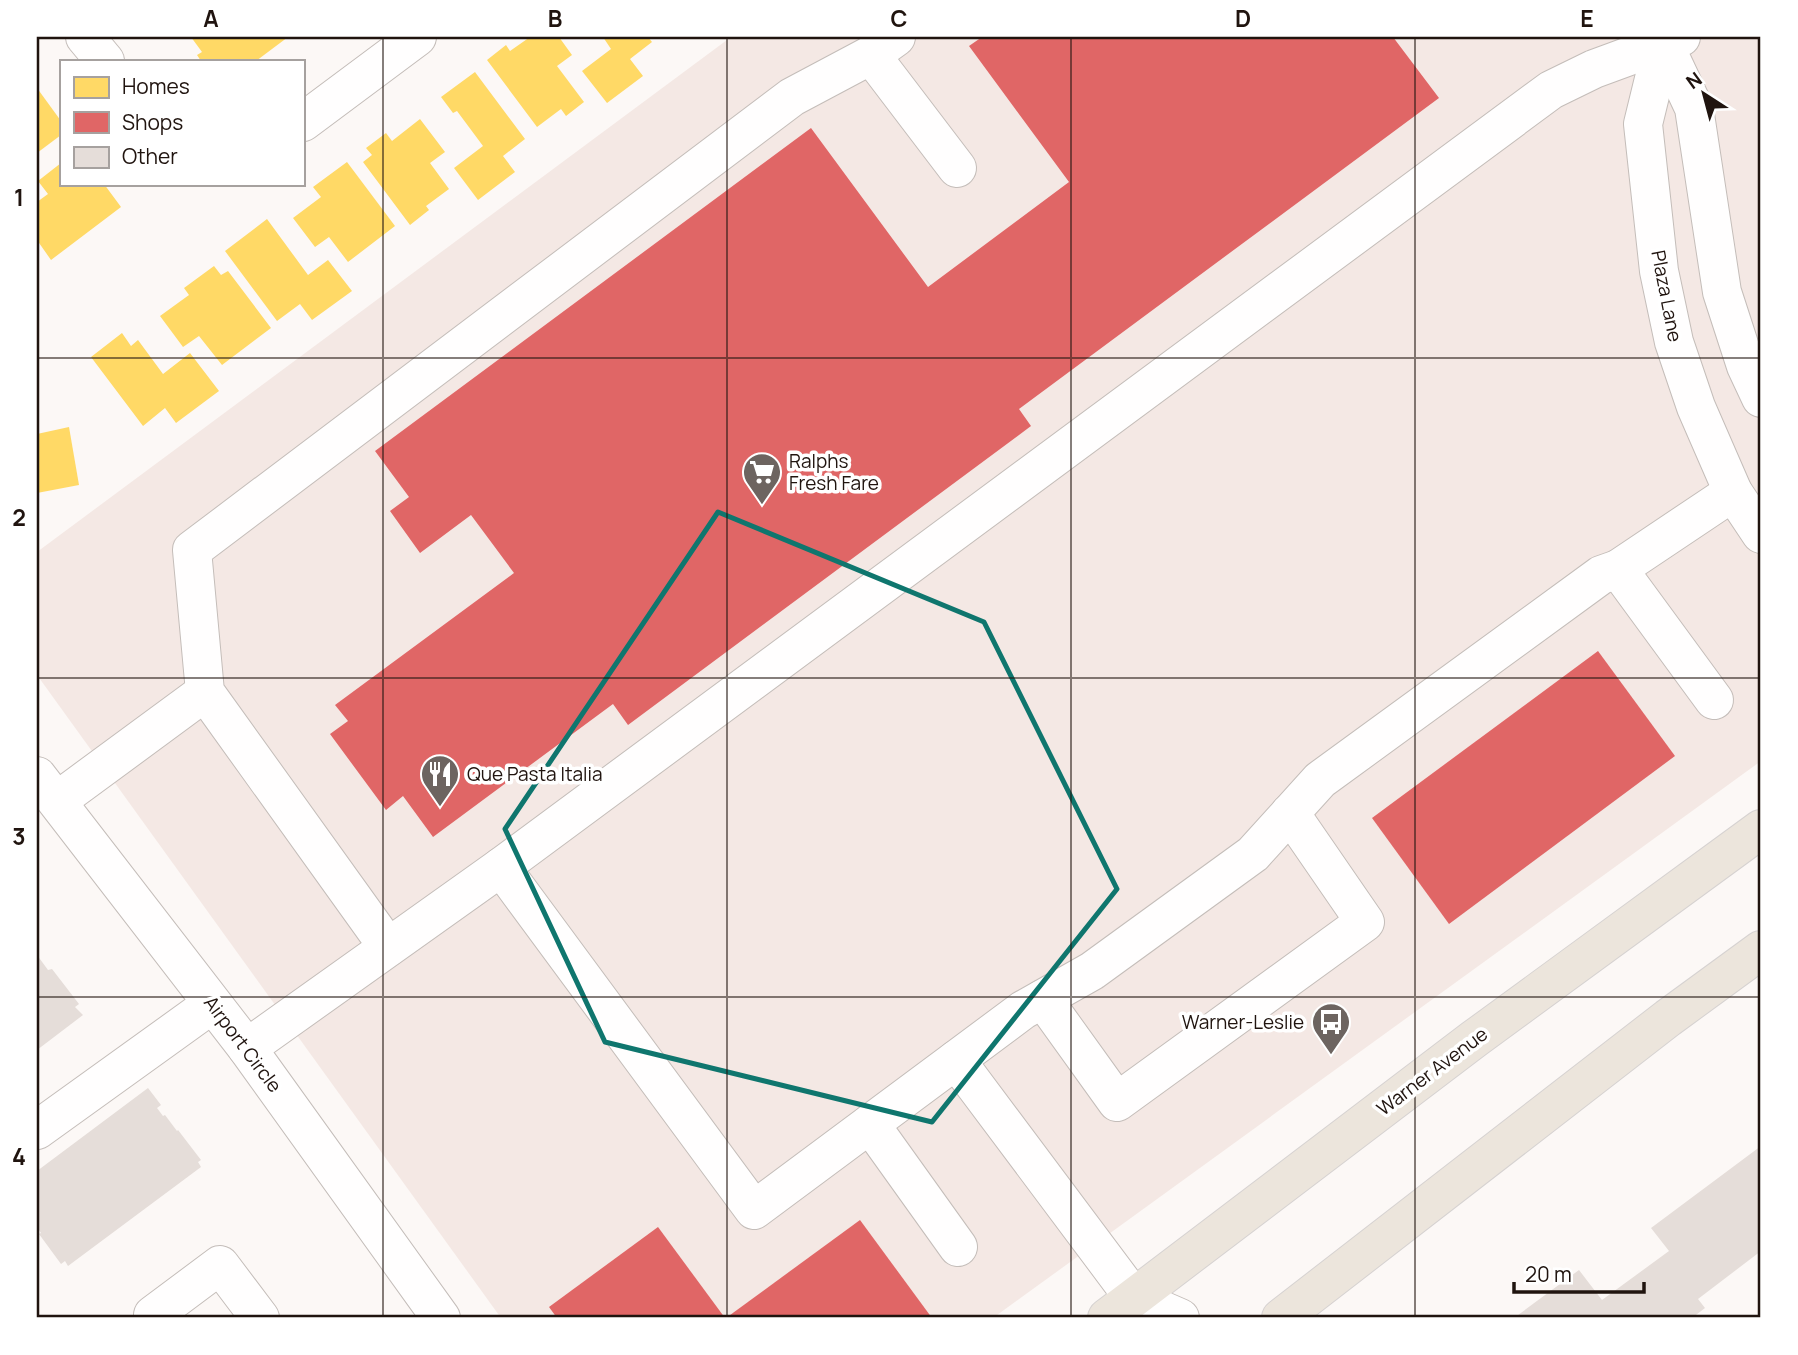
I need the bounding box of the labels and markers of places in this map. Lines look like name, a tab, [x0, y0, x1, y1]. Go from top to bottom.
place label: Ralphs Fresh Fare	[789, 448, 879, 496]
supermarket icon: Ralphs Fresh Fare	[741, 451, 783, 506]
restaurant icon: Que Pasta Italia	[419, 753, 461, 808]
place label: Que Pasta Italia	[467, 761, 603, 787]
bus stop icon: Warner-Leslie	[1310, 1001, 1352, 1056]
place label: Warner-Leslie	[1182, 1009, 1304, 1035]

